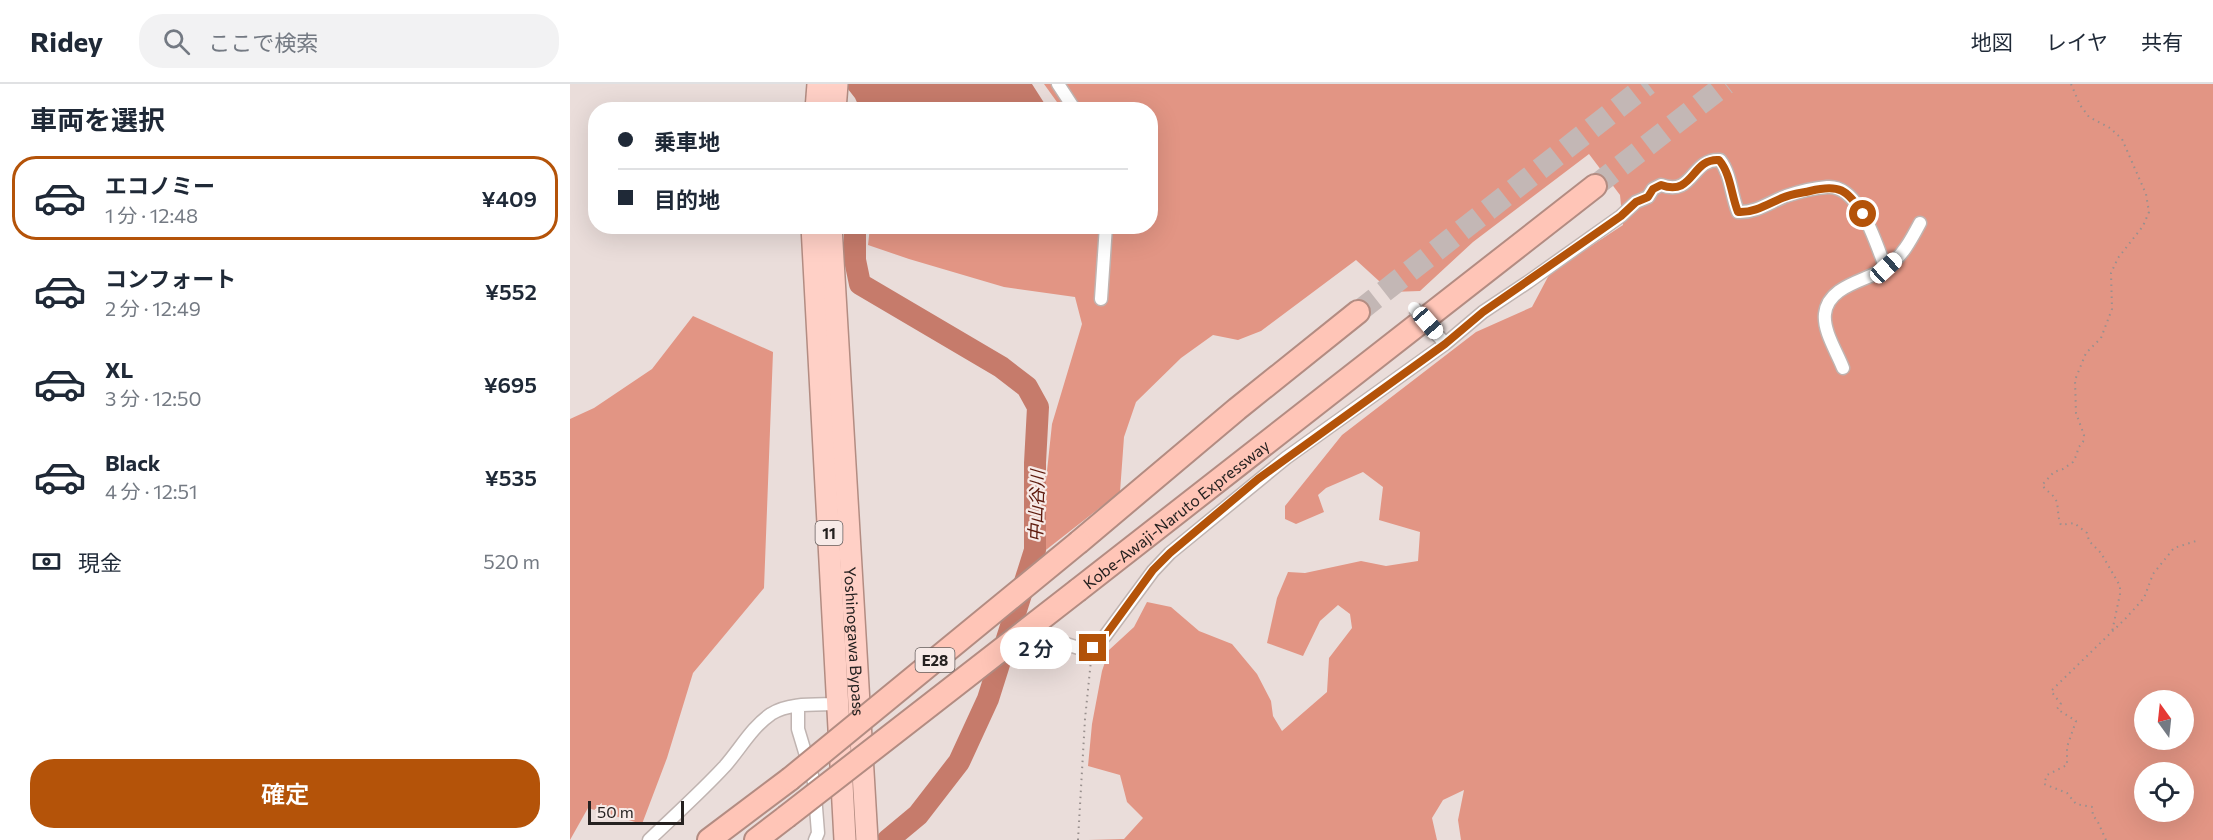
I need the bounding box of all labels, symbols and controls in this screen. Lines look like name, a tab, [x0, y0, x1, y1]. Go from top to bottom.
search box	[139, 14, 559, 68]
text: Ridey	[30, 24, 103, 58]
icon: search	[160, 25, 193, 58]
text: ここで検索	[208, 29, 318, 56]
text: 地図	[1971, 29, 2013, 54]
text: レイヤ	[2046, 29, 2108, 54]
text: 共有	[2141, 29, 2183, 54]
text: 車両を選択	[30, 103, 165, 136]
text: 乗車地	[654, 128, 720, 155]
icon: car	[33, 171, 87, 225]
text: エコノミー	[105, 172, 215, 199]
text: ¥409	[481, 185, 537, 212]
text: 目的地	[654, 186, 720, 213]
route start	[1849, 200, 1876, 227]
text: 1 分 · 12:48	[105, 203, 198, 227]
car	[1867, 249, 1905, 287]
icon: car	[33, 264, 87, 318]
text: コンフォート	[105, 265, 236, 292]
text: ¥552	[485, 278, 537, 305]
text: 2 分 · 12:49	[105, 296, 201, 320]
car	[1409, 304, 1447, 342]
text: XL	[105, 356, 133, 383]
icon: car	[33, 357, 87, 411]
text: ¥695	[484, 371, 537, 398]
text: 3 分 · 12:50	[105, 386, 202, 410]
street label: Kobe-Awaji-Naruto Expressway	[1079, 435, 1273, 592]
text: Black	[105, 449, 160, 476]
icon: car	[33, 450, 87, 504]
text: ¥535	[485, 464, 537, 491]
water label: 中山谷川	[1024, 468, 1048, 542]
text: 4 分 · 12:51	[105, 479, 198, 503]
road number: 11	[816, 521, 842, 545]
icon: cash	[30, 545, 63, 578]
text: 現金	[78, 549, 122, 576]
text: 520 m	[483, 549, 540, 573]
street label: Yoshinogawa Bypass	[841, 566, 869, 716]
callout: 2 分	[1000, 627, 1072, 669]
route end	[1079, 634, 1106, 661]
text: 2 分	[1018, 636, 1054, 660]
road number: E28	[916, 648, 955, 672]
north arrow	[2134, 690, 2194, 750]
map controls	[2134, 690, 2194, 822]
button: 確定	[30, 759, 540, 828]
button: locate	[2134, 762, 2194, 822]
scale bar	[588, 798, 684, 826]
text: 50 m	[597, 802, 634, 821]

